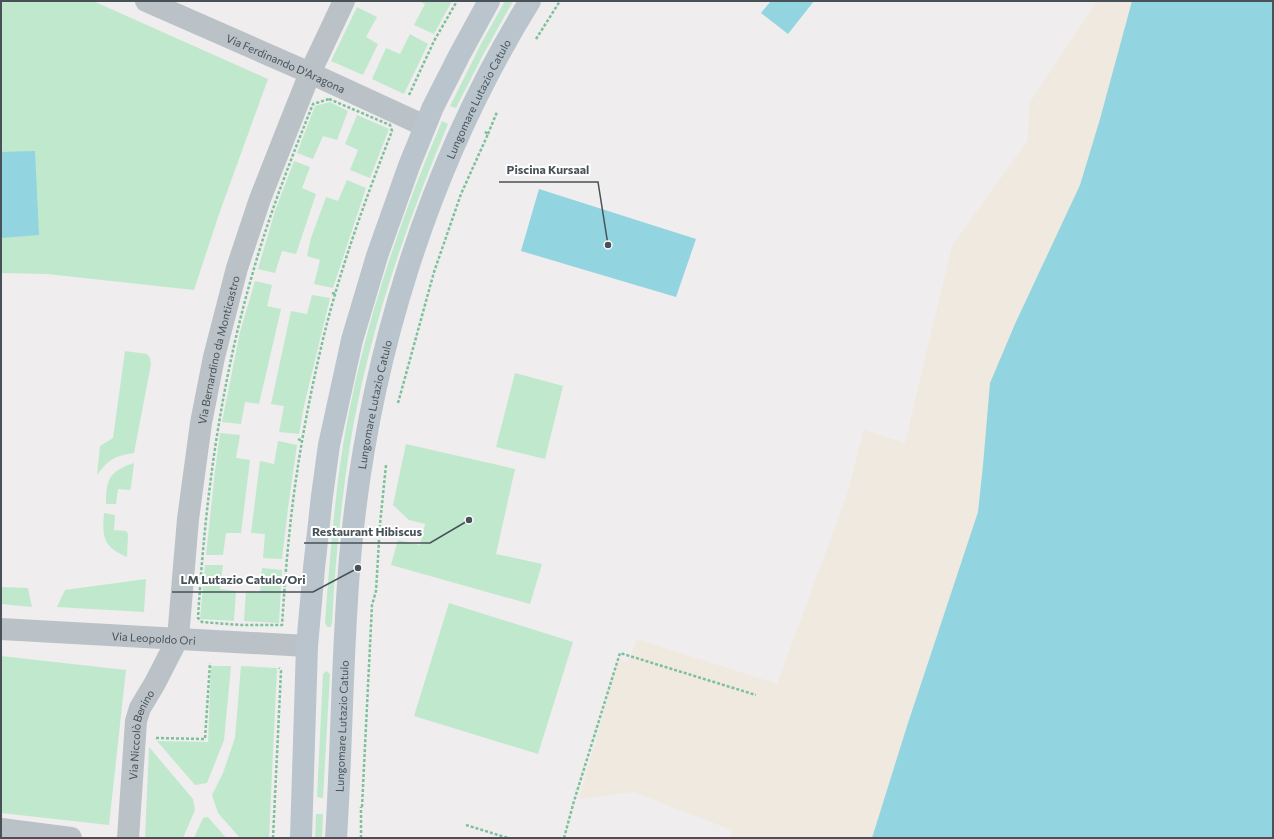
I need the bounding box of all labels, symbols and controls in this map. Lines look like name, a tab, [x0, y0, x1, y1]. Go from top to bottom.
street label: Via Ferdinando D'Aragona	[224, 31, 348, 95]
street label: Lungomare Lutazio Catulo	[443, 36, 513, 161]
callout: Piscina Kursaal	[499, 158, 598, 182]
text: Piscina Kursaal	[507, 162, 589, 176]
street label: Via Bernardino da Monticastro	[194, 273, 241, 425]
street label: Lungomare Lutazio Catulo	[354, 338, 394, 470]
callout: Restaurant Hibiscus	[304, 519, 430, 543]
text: Restaurant Hibiscus	[312, 524, 422, 538]
callout: LM Lutazio Catulo/Ori	[172, 568, 313, 592]
text: LM Lutazio Catulo/Ori	[180, 572, 306, 586]
street label: Via Leopoldo Ori	[111, 629, 196, 646]
street label: Lungomare Lutazio Catulo	[332, 660, 350, 792]
street label: Via Niccolò Benino	[125, 686, 156, 780]

